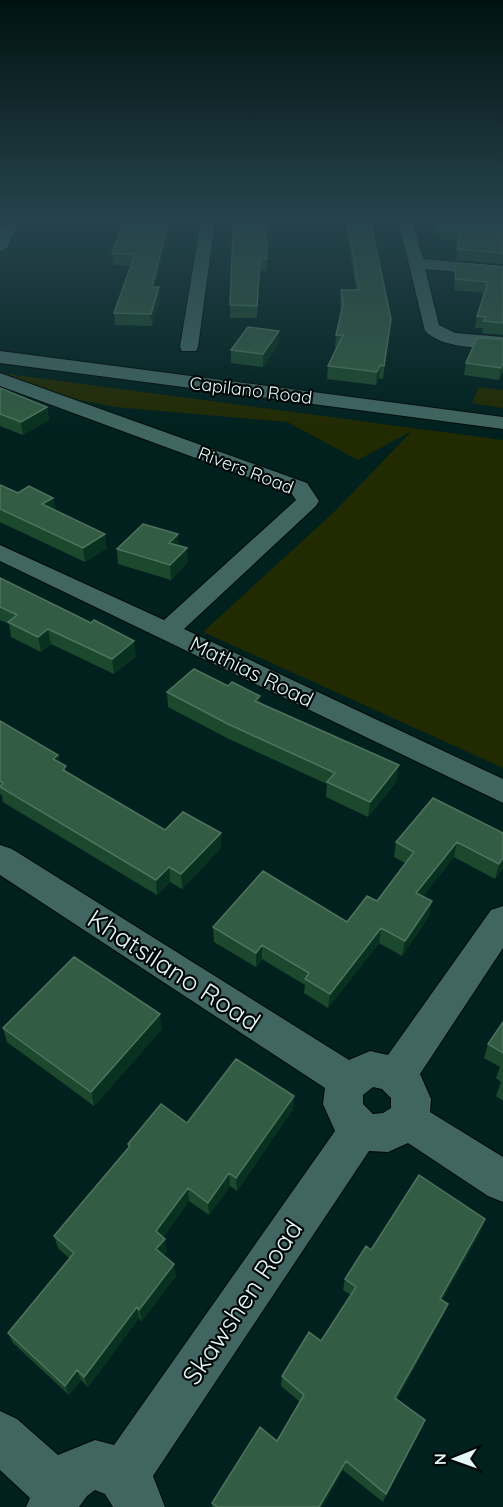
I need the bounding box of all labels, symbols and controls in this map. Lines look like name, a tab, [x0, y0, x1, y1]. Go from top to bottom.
street label: Capilano Road	[188, 371, 314, 409]
street label: Rivers Road	[195, 441, 297, 499]
street label: Mathias Road	[186, 630, 318, 712]
street label: Khatsilano Road	[81, 902, 267, 1038]
street label: Skawshen Road	[175, 1213, 309, 1391]
north arrow	[425, 1429, 485, 1489]
text: N	[430, 1453, 450, 1465]

